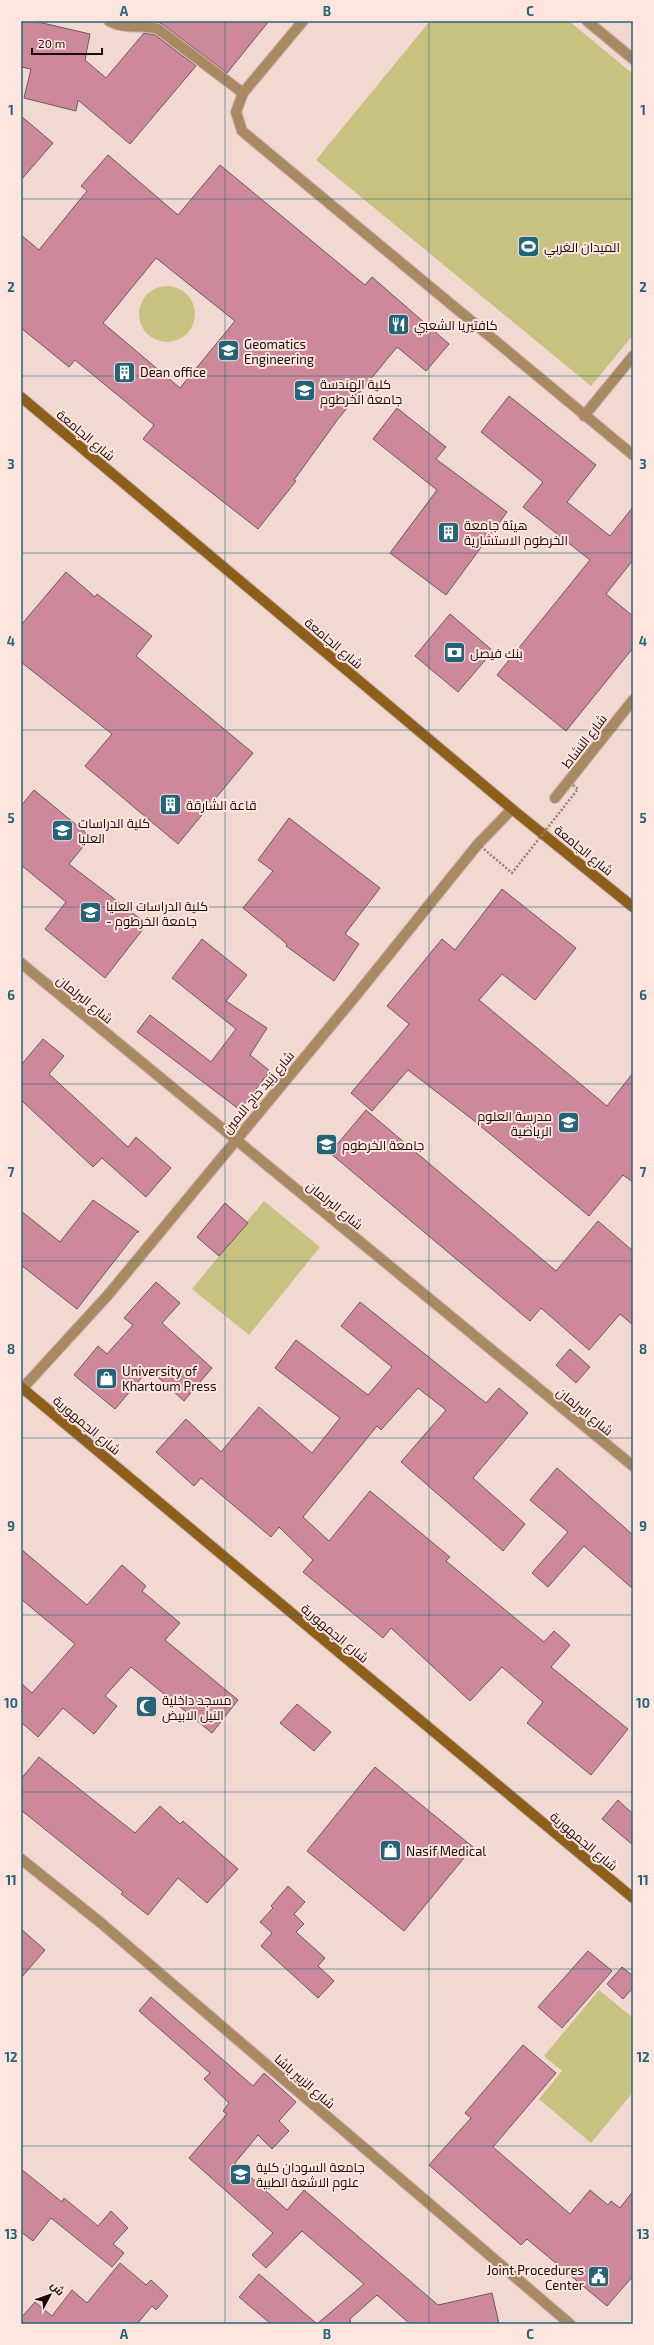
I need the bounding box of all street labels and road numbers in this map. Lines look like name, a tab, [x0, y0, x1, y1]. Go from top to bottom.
street label: شارع الجامعة	[53, 406, 118, 465]
street label: شارع الجامعة	[301, 614, 366, 673]
street label: شارع النشاط	[558, 711, 611, 772]
street label: شارع الجامعة	[551, 821, 617, 879]
street label: شارع البرلمان	[53, 971, 116, 1027]
street label: شارع زبيد حاج الامين	[219, 1047, 298, 1137]
street label: شارع البرلمان	[303, 1177, 366, 1233]
street label: شارع البرلمان	[553, 1383, 616, 1439]
street label: شارع الجمهورية	[49, 1392, 124, 1459]
street label: شارع الجمهورية	[297, 1600, 372, 1667]
street label: شارع الجمهورية	[546, 1808, 621, 1875]
street label: شارع الزبير باشا	[271, 2050, 339, 2112]

